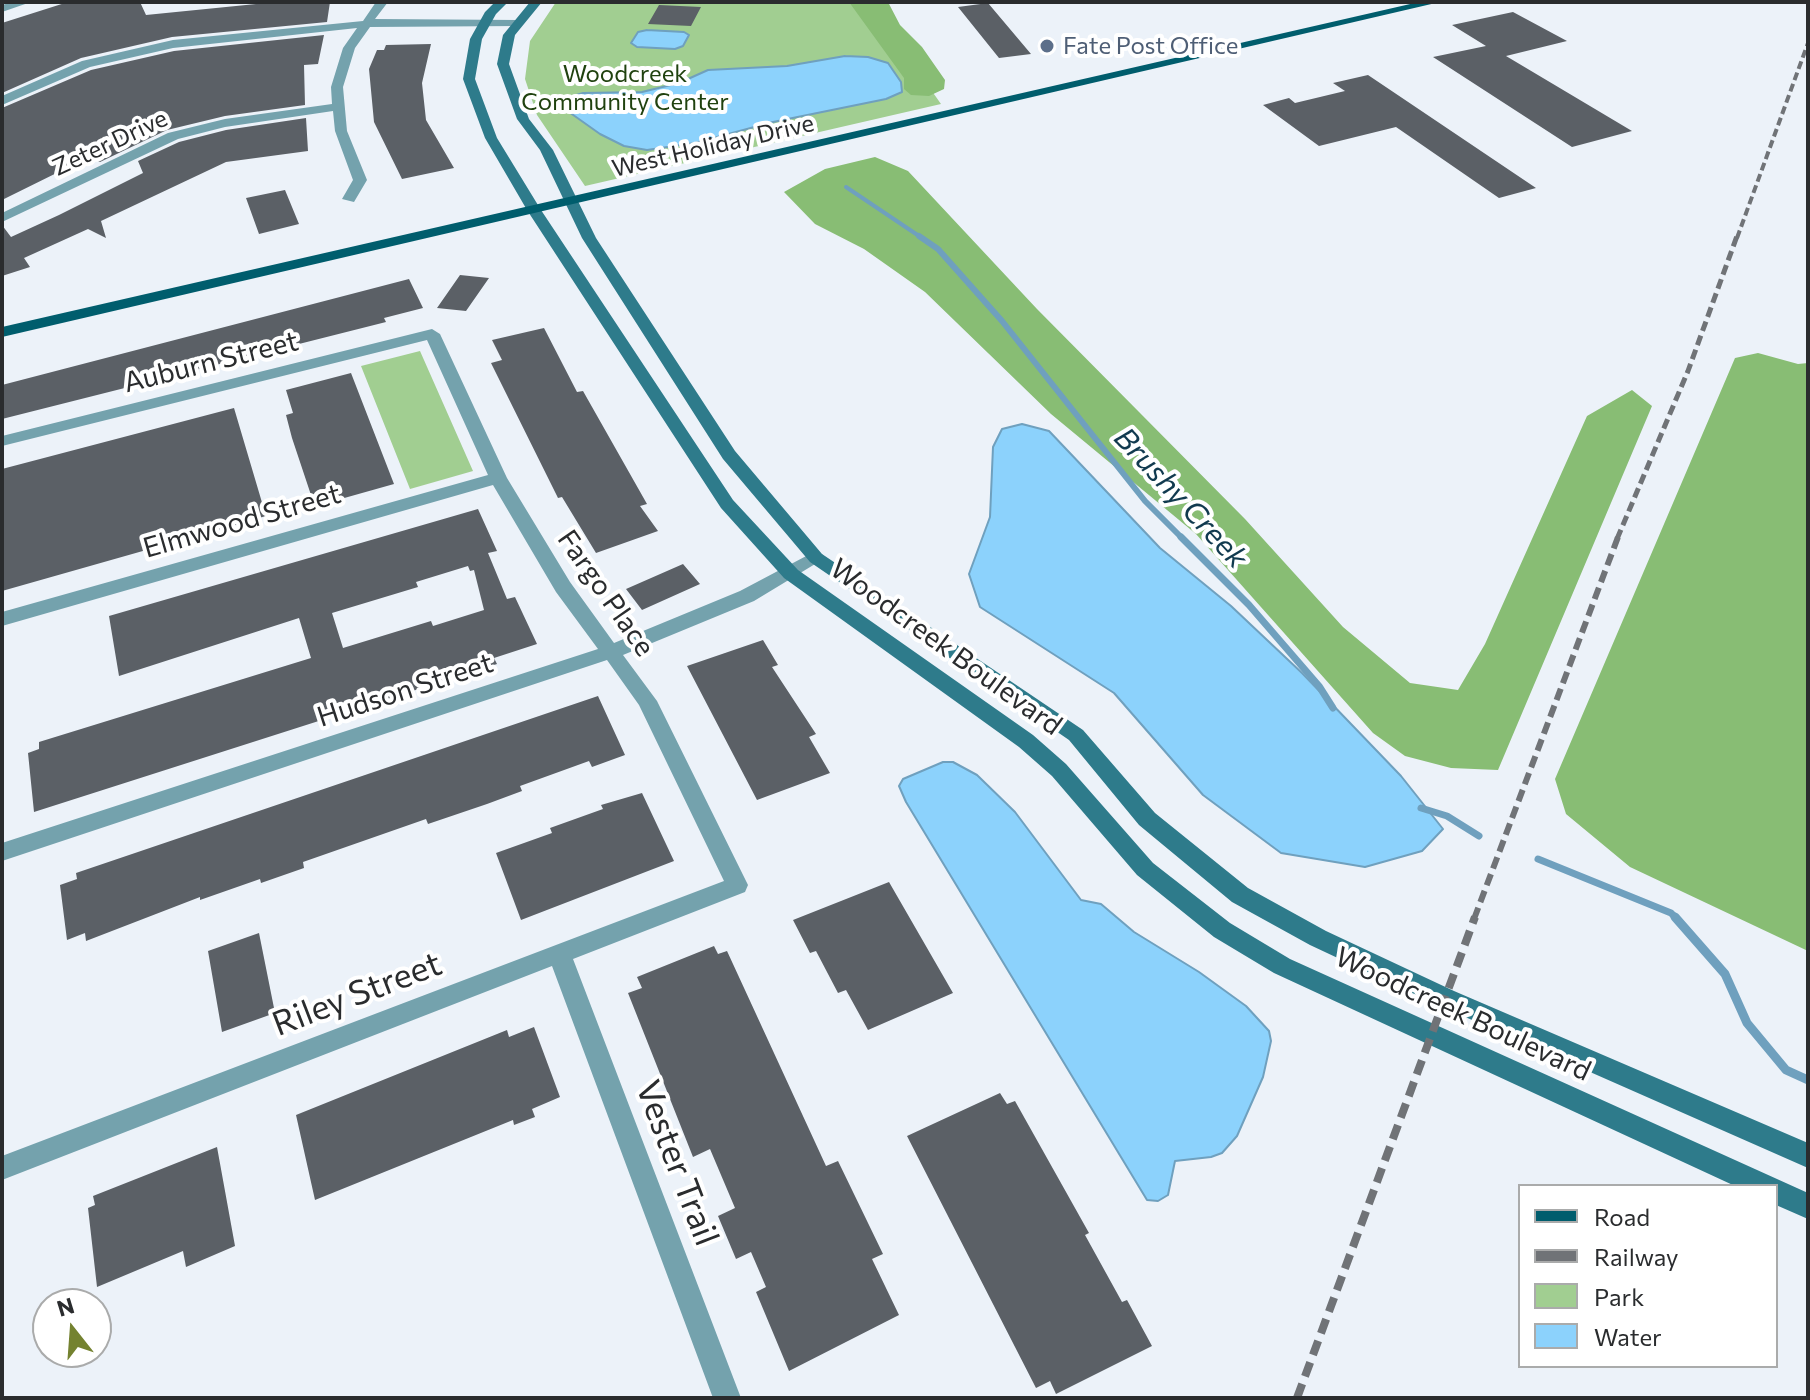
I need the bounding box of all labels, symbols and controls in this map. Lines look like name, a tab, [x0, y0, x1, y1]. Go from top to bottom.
place label: Fate Post Office	[1063, 32, 1239, 60]
marker: Fate Post Office	[1038, 37, 1056, 55]
park label: Woodcreek Community Center	[521, 60, 729, 116]
street label: Zeter Drive	[48, 104, 172, 182]
street label: West Holiday Drive	[609, 109, 817, 183]
street label: Auburn Street	[120, 324, 302, 400]
water label: Brushy Creek	[1107, 420, 1255, 576]
street label: Elmwood Street	[139, 477, 345, 565]
street label: Fargo Place	[550, 523, 662, 663]
street label: Woodcreek Boulevard	[824, 552, 1068, 742]
street label: Hudson Street	[313, 646, 497, 734]
street label: Woodcreek Boulevard	[1330, 940, 1596, 1088]
street label: Riley Street	[267, 943, 447, 1045]
street label: Vester Trail	[627, 1075, 727, 1251]
legend	[1518, 1184, 1778, 1368]
text: Road	[1594, 1202, 1650, 1231]
text: Railway	[1594, 1242, 1679, 1271]
text: Park	[1594, 1282, 1644, 1311]
north arrow	[32, 1288, 112, 1368]
text: N	[54, 1291, 77, 1322]
text: Water	[1594, 1322, 1662, 1351]

